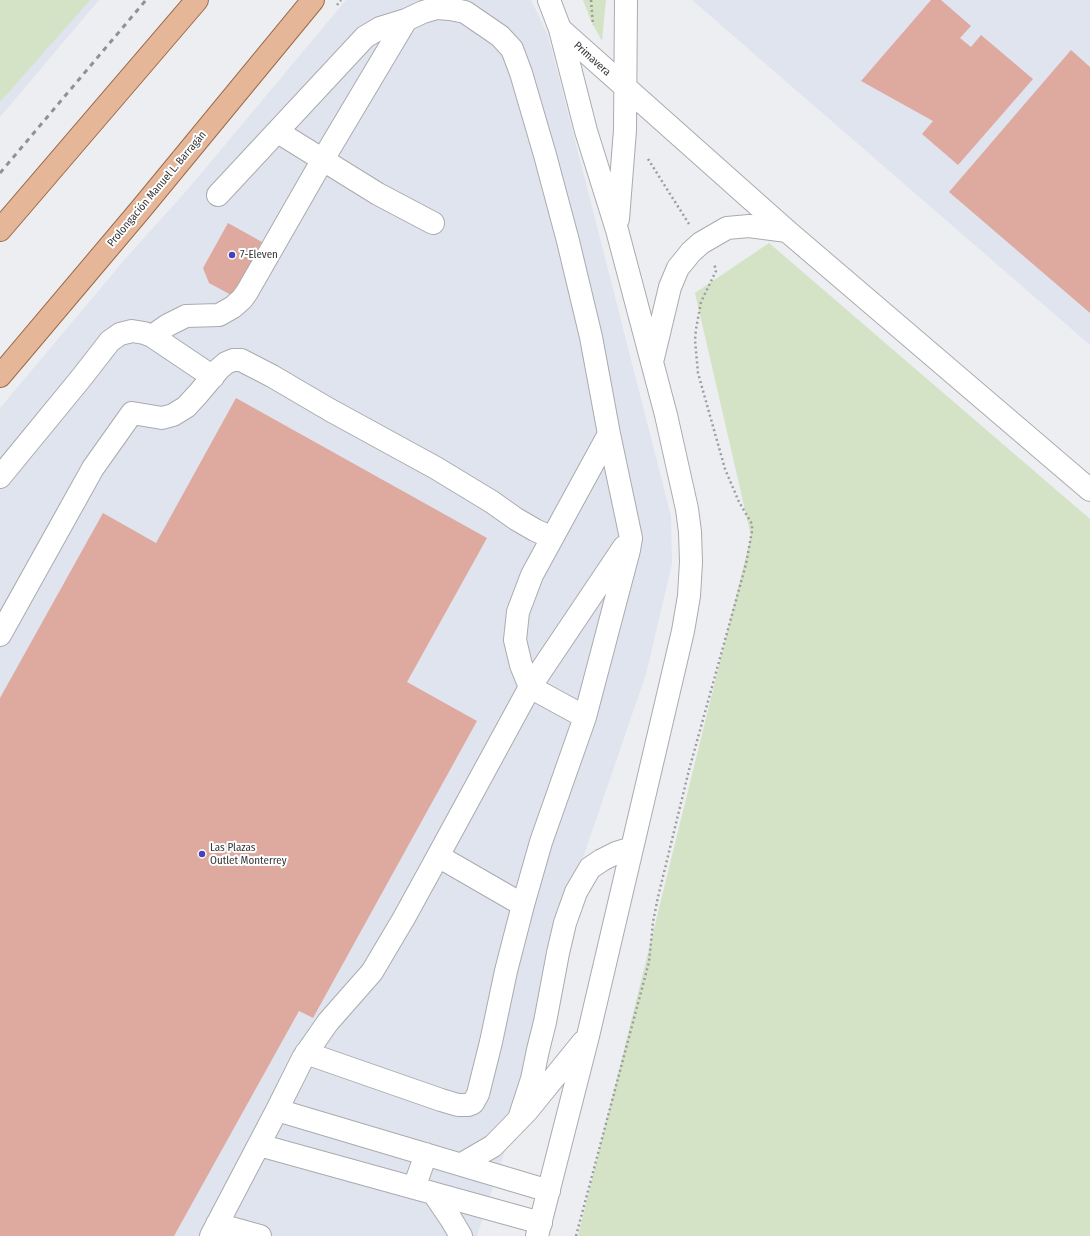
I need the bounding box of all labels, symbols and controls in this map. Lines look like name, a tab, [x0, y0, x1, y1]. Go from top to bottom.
street label: Primavera	[571, 39, 613, 79]
street label: Prolongación Manuel L. Barragán	[105, 128, 209, 250]
place label: 7-Eleven	[240, 248, 278, 262]
marker: 7-Eleven	[227, 250, 237, 260]
place label: Las Plazas Outlet Monterrey	[210, 841, 287, 867]
marker: Las Plazas Outlet Monterrey	[197, 849, 207, 859]

